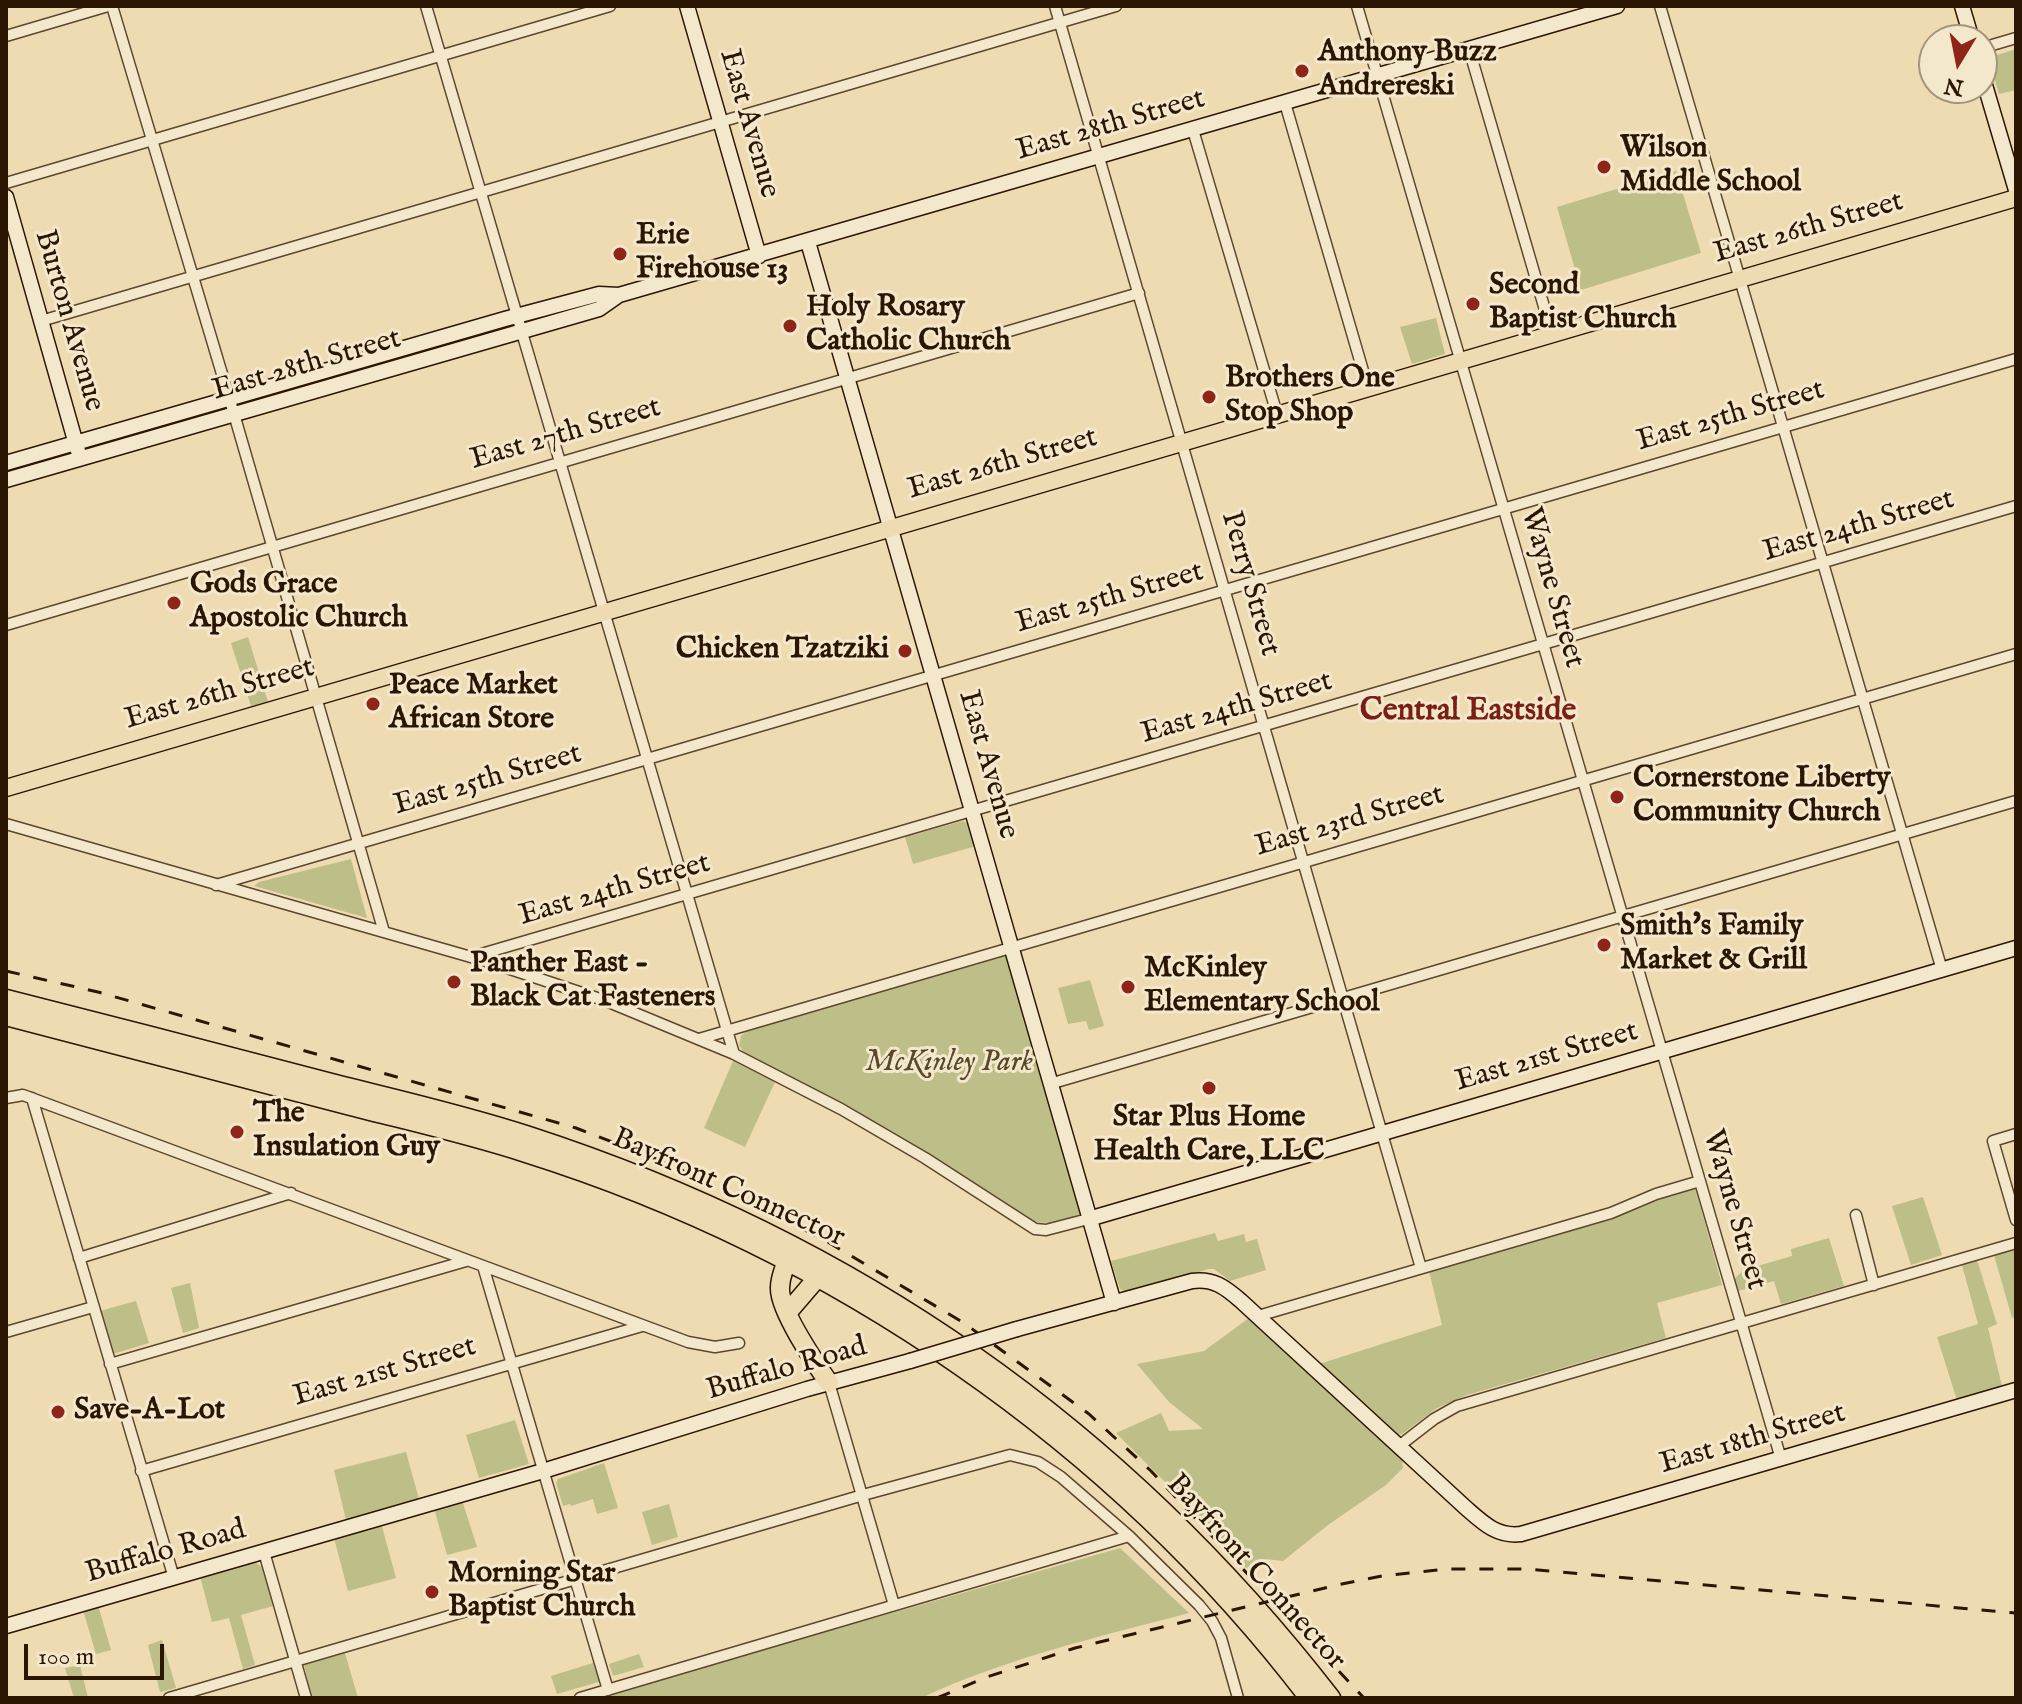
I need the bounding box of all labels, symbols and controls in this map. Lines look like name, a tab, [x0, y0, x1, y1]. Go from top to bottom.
north arrow	[1918, 24, 1998, 104]
place label: Anthony Buzz Andrereski	[1318, 36, 1497, 106]
street label: East Avenue	[710, 46, 786, 202]
marker: Anthony Buzz Andrereski	[1293, 62, 1311, 80]
text: N	[1942, 70, 1966, 101]
street label: East 28th Street	[1013, 82, 1209, 170]
place label: Wilson Middle School	[1620, 132, 1801, 202]
marker: Wilson Middle School	[1595, 158, 1613, 176]
street label: East 26th Street	[1710, 185, 1908, 273]
place label: Erie Firehouse 13	[636, 219, 789, 290]
street label: Burton Avenue	[25, 226, 111, 416]
marker: Erie Firehouse 13	[611, 245, 629, 263]
place label: Second Baptist Church	[1489, 269, 1676, 340]
place label: Holy Rosary Catholic Church	[806, 291, 1011, 362]
marker: Second Baptist Church	[1464, 295, 1482, 313]
marker: Holy Rosary Catholic Church	[781, 317, 799, 335]
street label: East 28th Street	[209, 322, 405, 410]
place label: Brothers One Stop Shop	[1225, 362, 1395, 432]
street label: East 25th Street	[1633, 373, 1829, 461]
marker: Brothers One Stop Shop	[1200, 388, 1218, 406]
street label: East 27th Street	[467, 391, 665, 479]
street label: East 26th Street	[904, 421, 1102, 509]
street label: East 24th Street	[1759, 483, 1959, 571]
street label: Wayne Street	[1511, 504, 1591, 672]
street label: Perry Street	[1211, 508, 1287, 660]
street label: East 25th Street	[1012, 555, 1208, 643]
place label: Gods Grace Apostolic Church	[190, 568, 408, 638]
marker: Gods Grace Apostolic Church	[165, 594, 183, 612]
place label: Chicken Tzatziki	[676, 633, 889, 669]
marker: Chicken Tzatziki	[896, 642, 914, 660]
street label: East 26th Street	[121, 651, 319, 739]
street label: East 24th Street	[1137, 665, 1337, 753]
place label: Peace Market African Store	[389, 669, 558, 740]
street label: East Avenue	[949, 687, 1025, 843]
district label: Central Eastside	[1360, 693, 1576, 731]
marker: Peace Market African Store	[364, 695, 382, 713]
street label: East 25th Street	[390, 737, 586, 825]
place label: Cornerstone Liberty Community Church	[1633, 762, 1891, 832]
street label: East 23rd Street	[1252, 778, 1448, 866]
marker: Cornerstone Liberty Community Church	[1608, 788, 1626, 806]
street label: East 24th Street	[515, 847, 715, 935]
place label: Smith's Family Market & Grill	[1620, 910, 1807, 980]
marker: Smith's Family Market & Grill	[1595, 936, 1613, 954]
place label: Panther East - Black Cat Fasteners	[470, 947, 715, 1018]
place label: McKinley Elementary School	[1144, 952, 1380, 1022]
marker: Panther East - Black Cat Fasteners	[445, 973, 463, 991]
marker: McKinley Elementary School	[1119, 978, 1137, 996]
street label: East 21st Street	[1452, 1015, 1642, 1101]
park label: McKinley Park	[865, 1046, 1033, 1082]
marker: Star Plus Home Health Care, LLC	[1200, 1079, 1218, 1097]
place label: The Insulation Guy	[253, 1097, 440, 1168]
place label: Star Plus Home Health Care, LLC	[1094, 1101, 1324, 1172]
street label: Bayfront Connector	[606, 1121, 850, 1257]
marker: The Insulation Guy	[228, 1123, 246, 1141]
street label: Wayne Street	[1693, 1126, 1773, 1294]
street label: East 21st Street	[290, 1330, 480, 1416]
street label: Buffalo Road	[703, 1330, 871, 1410]
place label: Save-A-Lot	[74, 1394, 225, 1430]
street label: East 18th Street	[1656, 1396, 1850, 1484]
marker: Save-A-Lot	[49, 1403, 67, 1421]
street label: Bayfront Connector	[1158, 1468, 1352, 1678]
street label: Buffalo Road	[82, 1513, 250, 1593]
place label: Morning Star Baptist Church	[448, 1557, 635, 1628]
marker: Morning Star Baptist Church	[423, 1583, 441, 1601]
scale bar	[28, 1628, 168, 1678]
text: 100 m	[38, 1642, 94, 1673]

